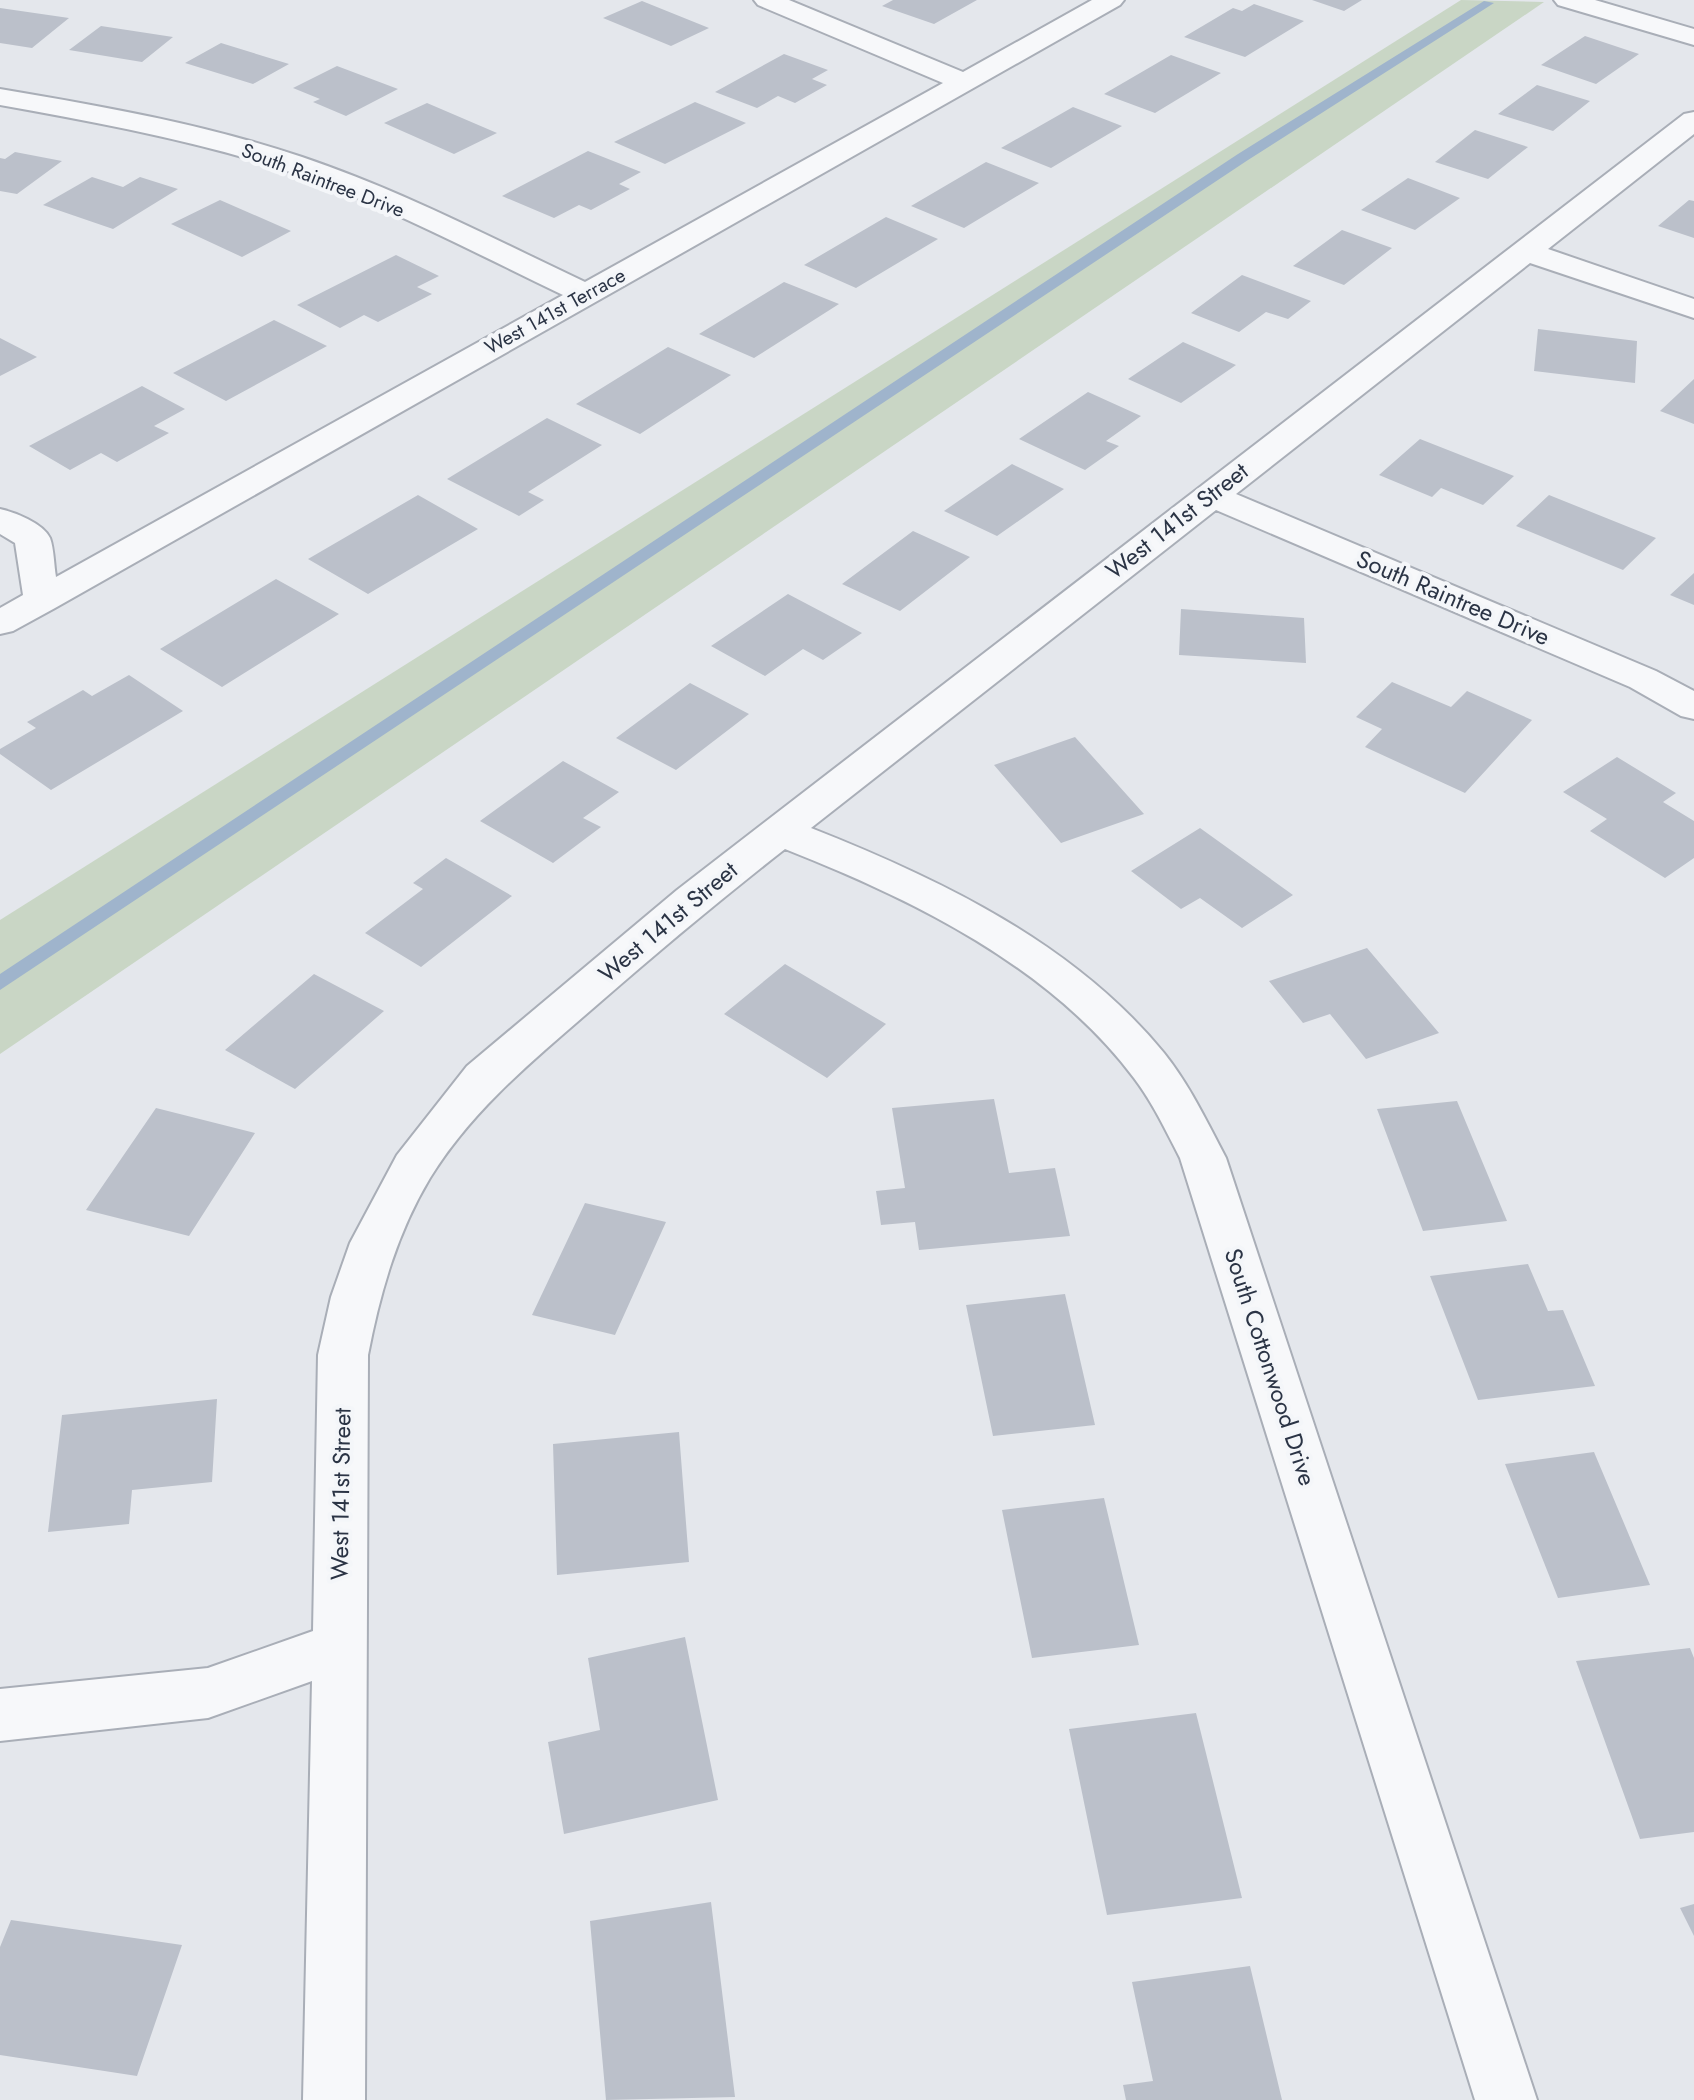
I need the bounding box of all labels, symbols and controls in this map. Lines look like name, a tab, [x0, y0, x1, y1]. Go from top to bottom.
street label: South Raintree Drive	[237, 136, 409, 225]
street label: West 141st Terrace	[480, 261, 631, 362]
street label: West 141st Street	[1098, 454, 1256, 587]
street label: South Raintree Drive	[1351, 541, 1555, 654]
street label: West 141st Street	[590, 853, 745, 990]
street label: South Cottonwood Drive	[1216, 1244, 1325, 1490]
street label: West 141st Street	[321, 1407, 360, 1580]

